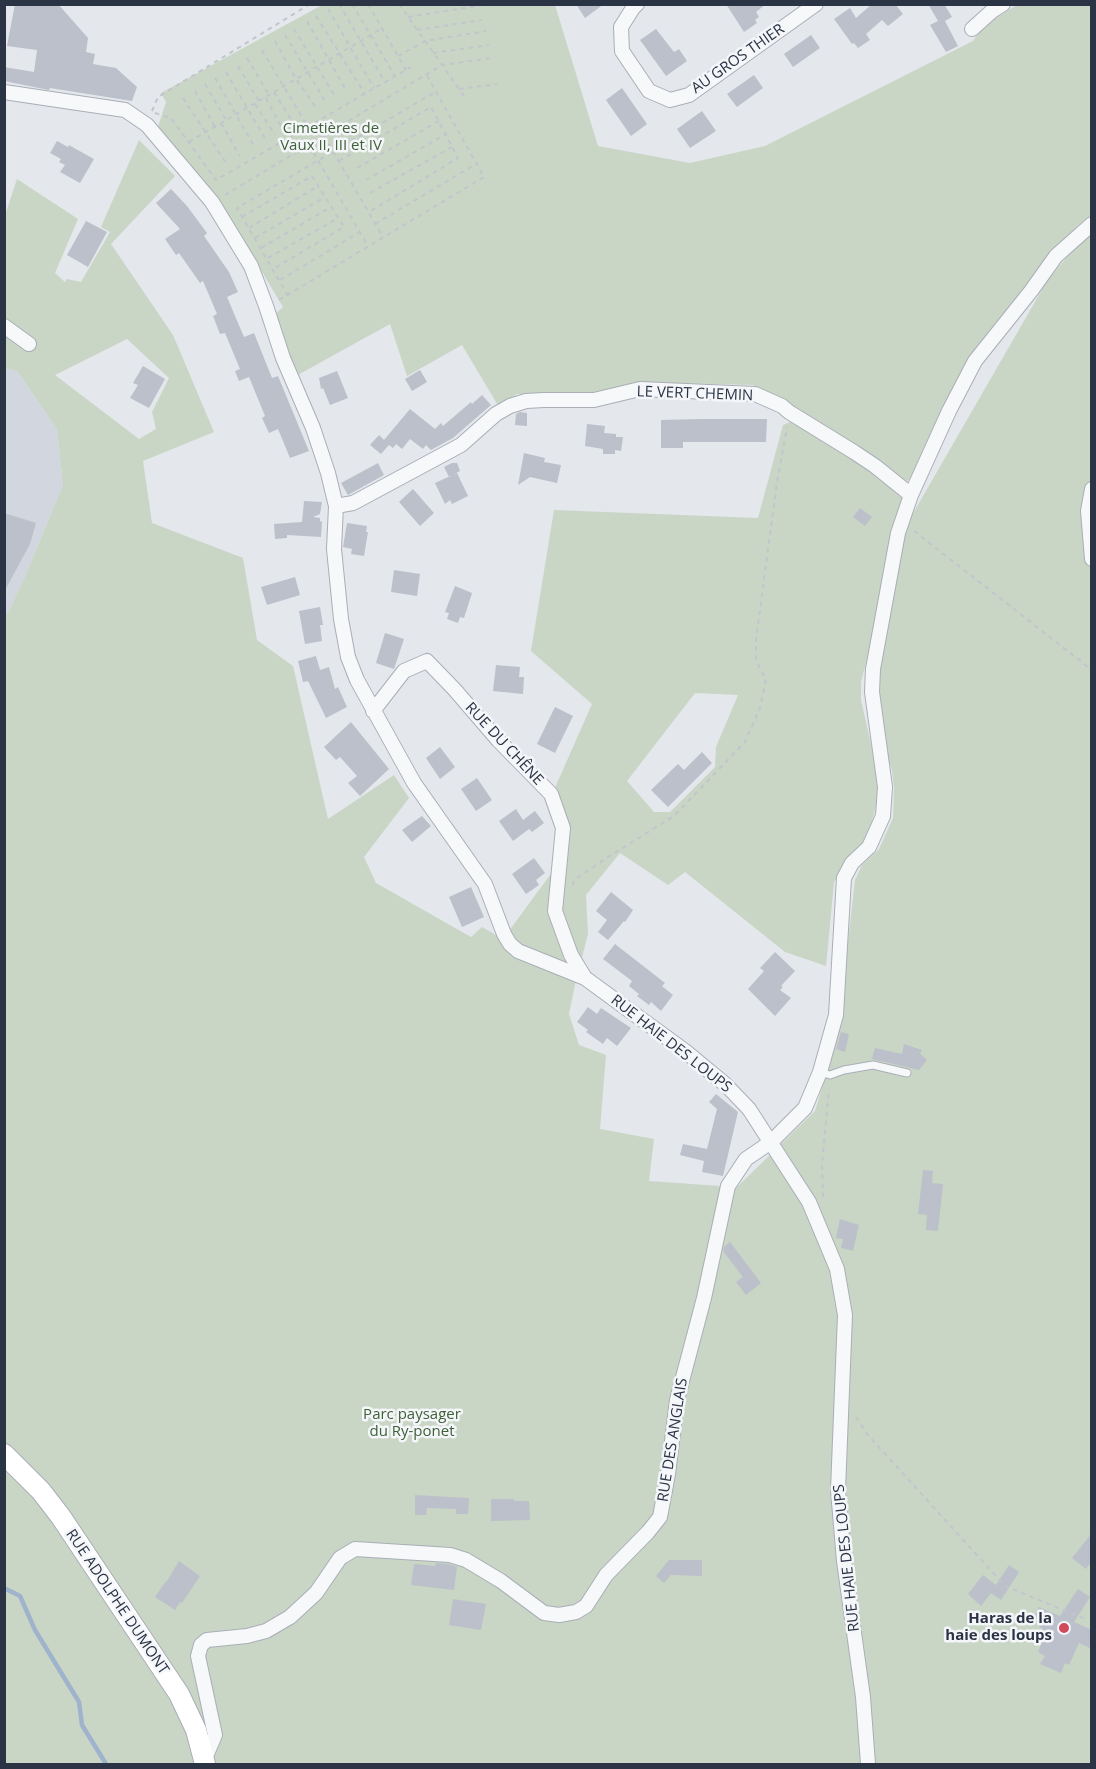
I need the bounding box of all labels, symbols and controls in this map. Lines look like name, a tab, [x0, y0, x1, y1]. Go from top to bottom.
street label: AU GROS THIER	[688, 20, 788, 98]
park label: Cimetières de Vaux II, III et IV	[280, 120, 382, 155]
street label: LE VERT CHEMIN	[636, 383, 754, 405]
street label: RUE DU CHÊNE	[461, 699, 547, 789]
street label: RUE HAIE DES LOUPS	[607, 991, 735, 1097]
street label: RUE DES ANGLAIS	[654, 1377, 692, 1503]
park label: Parc paysager du Ry-ponet	[363, 1406, 461, 1441]
street label: RUE HAIE DES LOUPS	[830, 1483, 864, 1633]
street label: RUE ADOLPHE DUMONT	[62, 1526, 172, 1678]
place label: Haras de la haie des loups	[945, 1610, 1052, 1645]
marker: Haras de la haie des loups	[1057, 1621, 1071, 1635]

